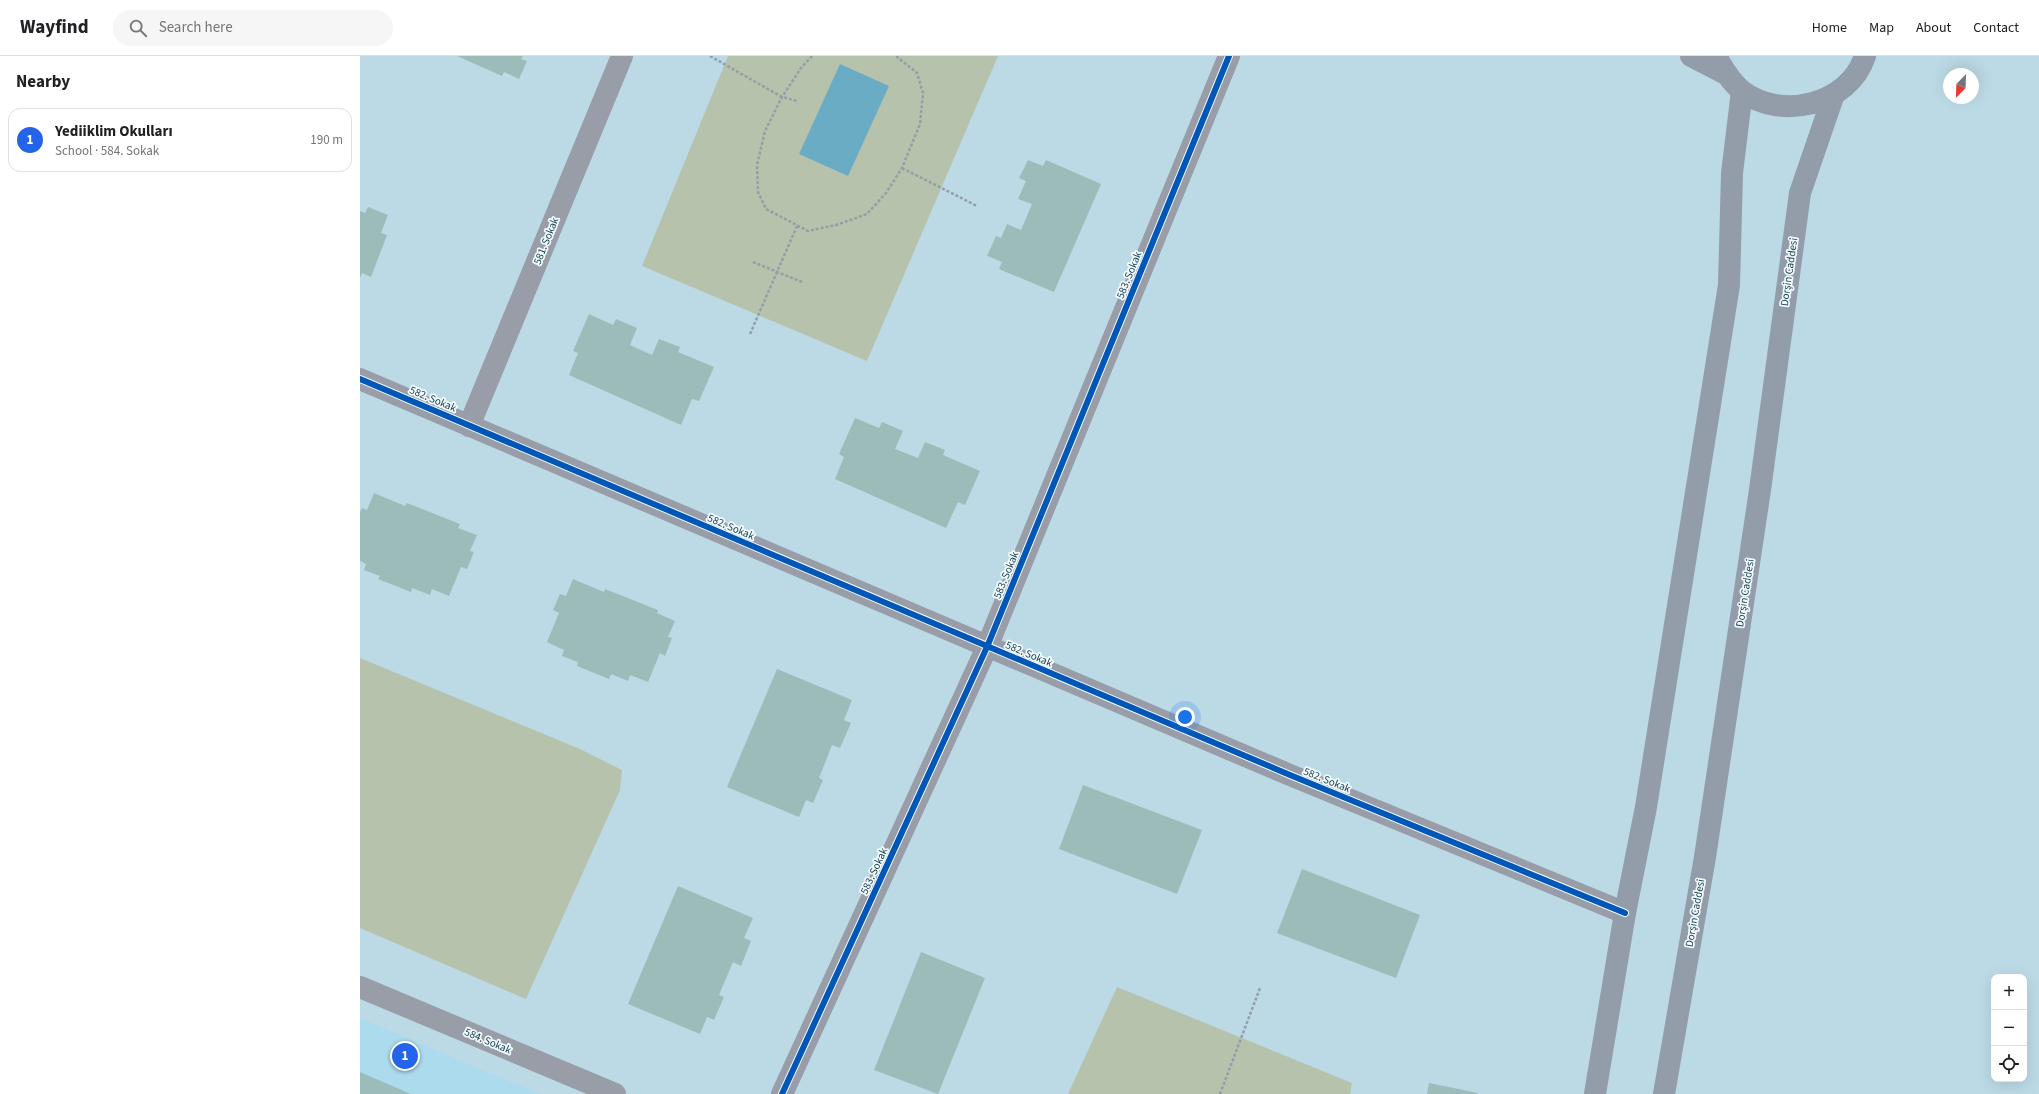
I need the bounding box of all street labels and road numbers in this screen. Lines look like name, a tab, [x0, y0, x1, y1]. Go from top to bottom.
street label: 581. Sokak	[530, 215, 562, 267]
street label: Dorşin Caddesi	[1777, 237, 1801, 307]
street label: 583. Sokak	[1113, 249, 1145, 301]
street label: 582. Sokak	[407, 382, 459, 416]
street label: 582. Sokak	[705, 510, 757, 544]
street label: 583. Sokak	[990, 549, 1022, 601]
street label: Dorşin Caddesi	[1732, 558, 1758, 628]
street label: 582. Sokak	[1003, 637, 1055, 671]
street label: 582. Sokak	[1301, 764, 1353, 796]
street label: 583. Sokak	[857, 845, 891, 897]
street label: Dorşin Caddesi	[1682, 878, 1708, 948]
street label: 584. Sokak	[462, 1024, 514, 1058]

